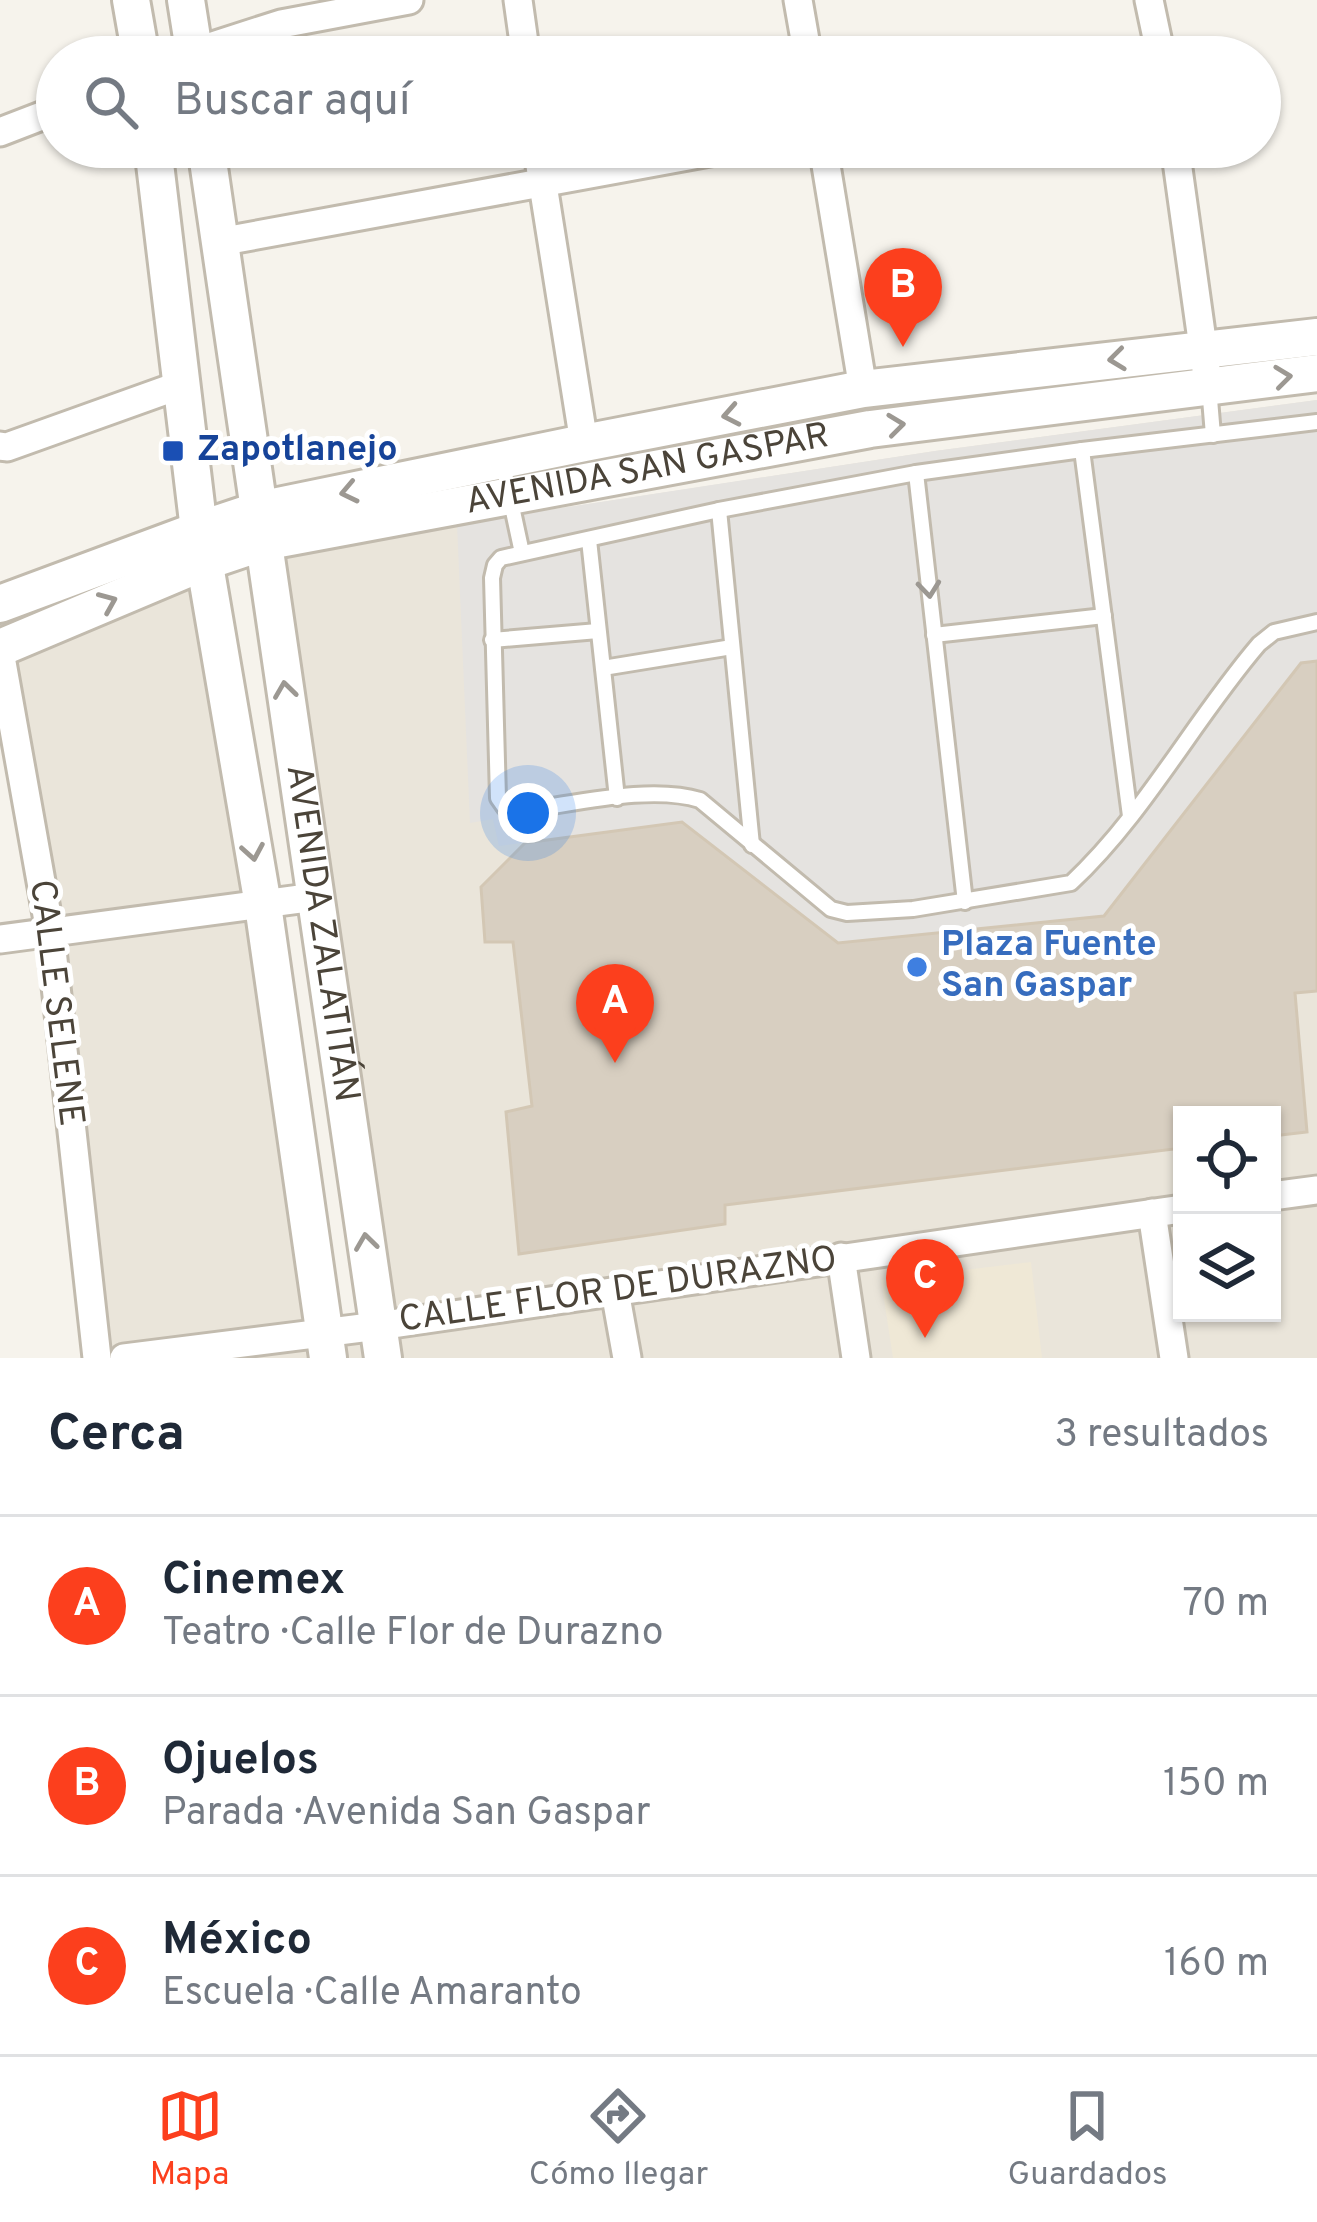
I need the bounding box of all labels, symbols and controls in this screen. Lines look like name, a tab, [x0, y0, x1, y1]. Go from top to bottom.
search box	[36, 36, 1281, 168]
icon: search	[78, 69, 144, 135]
text: Buscar aquí	[174, 74, 410, 131]
pin: B	[864, 248, 942, 347]
one-way arrow	[1107, 346, 1127, 372]
one-way arrow	[1273, 365, 1292, 391]
one-way arrow	[722, 401, 742, 427]
one-way arrow	[886, 413, 905, 439]
street label: AVENIDA SAN GASPAR	[462, 414, 833, 527]
place label: Zapotlanejo	[197, 428, 398, 474]
marker: Zapotlanejo	[160, 438, 186, 464]
one-way arrow	[340, 478, 360, 503]
one-way arrow	[916, 579, 942, 599]
one-way arrow	[96, 592, 117, 616]
one-way arrow	[273, 680, 299, 700]
street label: AVENIDA ZALATITÁN	[274, 762, 368, 1105]
your location	[498, 783, 558, 843]
one-way arrow	[240, 842, 265, 862]
street label: CALLE SELENE	[17, 877, 93, 1129]
place label: Plaza Fuente San Gaspar	[941, 923, 1157, 1010]
marker: Plaza Fuente San Gaspar	[904, 954, 930, 980]
pin: A	[576, 964, 654, 1063]
map controls	[1173, 1106, 1281, 1322]
button: locate	[1173, 1106, 1281, 1214]
button: layers	[1173, 1214, 1281, 1322]
one-way arrow	[354, 1232, 380, 1252]
street label: CALLE FLOR DE DURAZNO	[396, 1237, 840, 1345]
pin: C	[886, 1239, 964, 1338]
text: Cerca	[48, 1404, 185, 1469]
text: 3 resultados	[1054, 1412, 1269, 1461]
text: Cinemex	[162, 1553, 345, 1610]
text: A	[73, 1581, 101, 1630]
text: 70 m	[1183, 1581, 1269, 1630]
text: Teatro · Calle Flor de Durazno	[162, 1610, 664, 1659]
text: Ojuelos	[162, 1733, 319, 1790]
text: B	[74, 1761, 100, 1810]
text: 150 m	[1163, 1761, 1269, 1810]
text: Parada · Avenida San Gaspar	[162, 1790, 651, 1839]
text: México	[162, 1913, 312, 1970]
text: C	[75, 1941, 99, 1990]
text: 160 m	[1164, 1941, 1269, 1990]
text: Escuela · Calle Amaranto	[162, 1970, 582, 2019]
tab: Mapa	[150, 2083, 229, 2197]
tab: Cómo llegar	[529, 2083, 708, 2197]
tab: Guardados	[1008, 2083, 1167, 2197]

